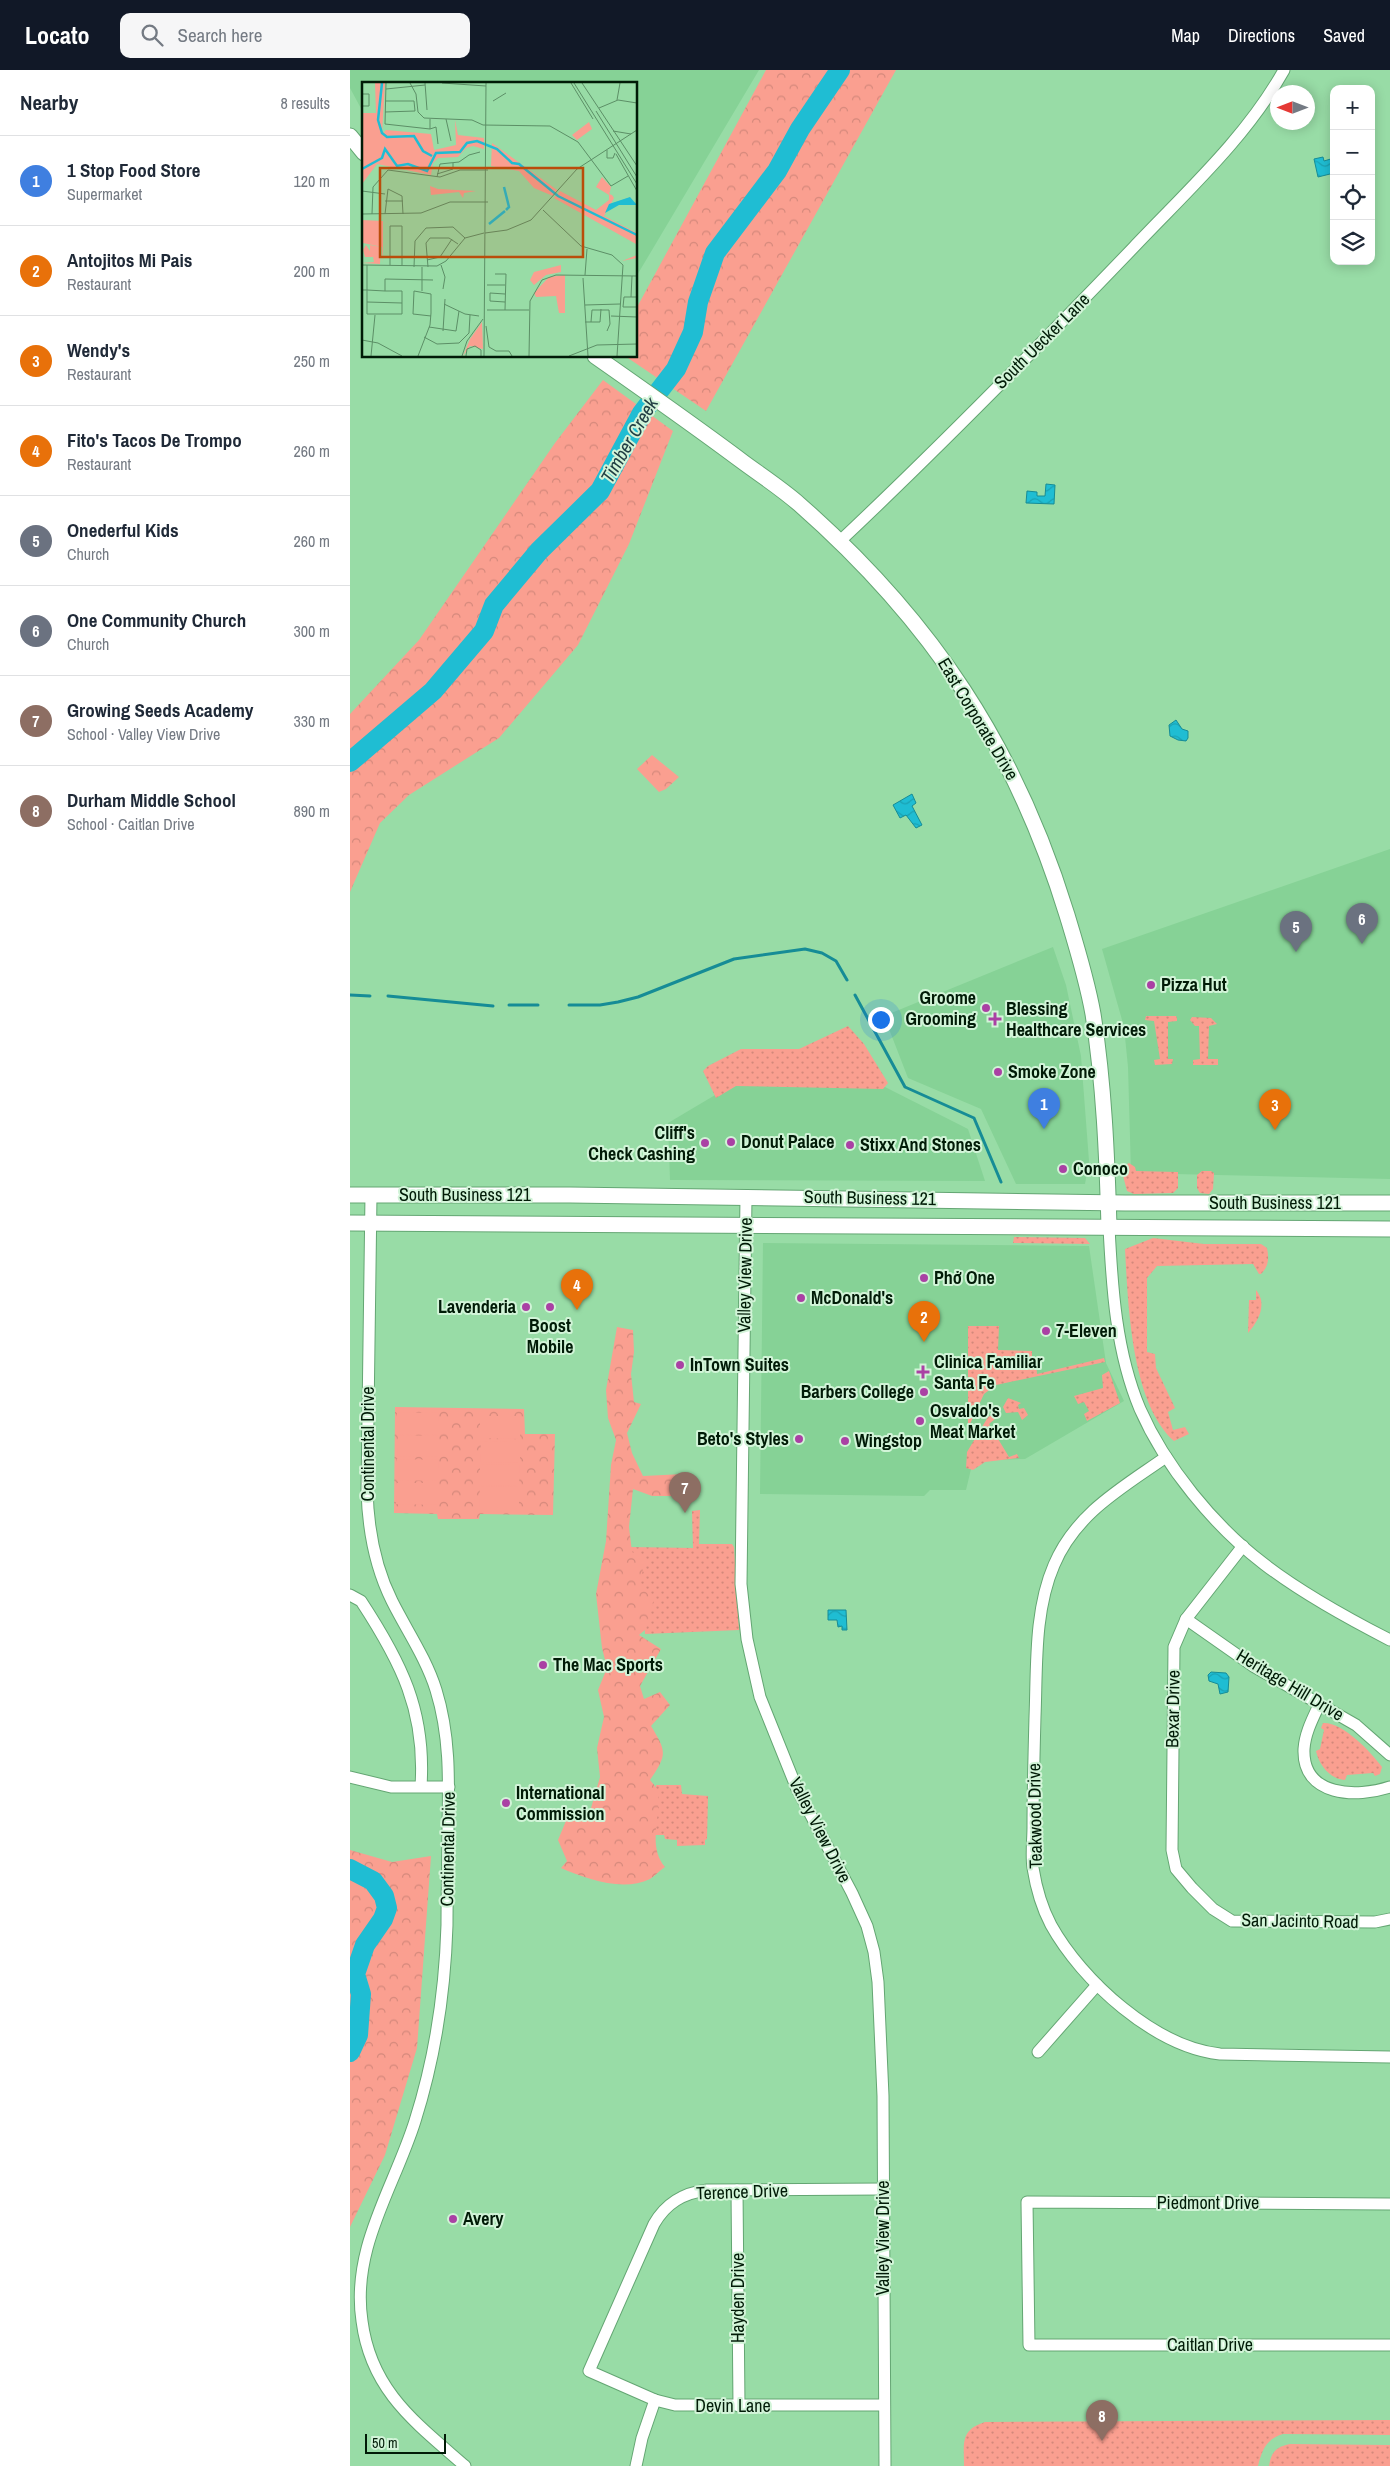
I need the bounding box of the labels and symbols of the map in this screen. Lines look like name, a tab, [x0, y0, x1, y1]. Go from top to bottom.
inset map	[362, 82, 638, 358]
north arrow	[1270, 85, 1315, 130]
street label: South Uecker Lane	[988, 287, 1095, 394]
water label: Timber Creek	[594, 392, 664, 487]
street label: East Corporate Drive	[932, 653, 1025, 785]
pin: 6	[1346, 903, 1378, 944]
pin: 5	[1280, 911, 1312, 952]
place label: Pizza Hut	[1161, 972, 1227, 997]
marker: Pizza Hut	[1145, 979, 1157, 991]
place label: Groome Grooming	[905, 985, 976, 1031]
place label: Blessing Healthcare Services	[1006, 996, 1146, 1042]
marker: Groome Grooming	[980, 1002, 992, 1014]
your location	[868, 1007, 894, 1033]
marker: Blessing Healthcare Services	[988, 1012, 1002, 1026]
place label: Smoke Zone	[1008, 1059, 1096, 1084]
marker: Smoke Zone	[992, 1066, 1004, 1078]
pin: 1	[1028, 1088, 1060, 1129]
pin: 3	[1259, 1089, 1291, 1130]
place label: Cliff's Check Cashing	[588, 1120, 695, 1166]
place label: Donut Palace	[741, 1129, 835, 1154]
place label: Stixx And Stones	[860, 1132, 981, 1157]
marker: Donut Palace	[725, 1136, 737, 1148]
marker: Cliff's Check Cashing	[699, 1137, 711, 1149]
marker: Stixx And Stones	[844, 1139, 856, 1151]
place label: Conoco	[1073, 1156, 1128, 1181]
marker: Conoco	[1057, 1163, 1069, 1175]
street label: South Business 121	[399, 1182, 532, 1207]
street label: South Business 121	[804, 1184, 937, 1211]
street label: South Business 121	[1209, 1190, 1342, 1215]
street label: Valley View Drive	[731, 1217, 758, 1333]
place label: Phở One	[934, 1265, 995, 1290]
pin: 4	[561, 1269, 593, 1310]
marker: Phở One	[918, 1272, 930, 1284]
place label: McDonald's	[811, 1285, 893, 1310]
marker: McDonald's	[795, 1292, 807, 1304]
place label: Lavenderia	[438, 1294, 517, 1319]
marker: Lavenderia	[520, 1301, 532, 1313]
marker: Boost Mobile	[544, 1301, 556, 1313]
pin: 2	[908, 1301, 940, 1342]
place label: Boost Mobile	[527, 1313, 573, 1359]
place label: 7-Eleven	[1056, 1318, 1117, 1343]
marker: 7-Eleven	[1040, 1325, 1052, 1337]
place label: Clinica Familiar Santa Fe	[934, 1349, 1043, 1395]
place label: InTown Suites	[690, 1352, 789, 1377]
marker: InTown Suites	[674, 1359, 686, 1371]
marker: Clinica Familiar Santa Fe	[916, 1365, 930, 1379]
place label: Barbers College	[801, 1379, 914, 1404]
marker: Barbers College	[918, 1386, 930, 1398]
street label: Continental Drive	[355, 1387, 380, 1501]
place label: Osvaldo's Meat Market	[930, 1398, 1015, 1444]
marker: Osvaldo's Meat Market	[914, 1415, 926, 1427]
place label: Beto's Styles	[697, 1426, 789, 1451]
place label: Wingstop	[855, 1428, 922, 1453]
marker: Beto's Styles	[793, 1433, 805, 1445]
marker: Wingstop	[839, 1435, 851, 1447]
pin: 7	[669, 1472, 701, 1513]
street label: Heritage Hill Drive	[1232, 1643, 1349, 1727]
place label: The Mac Sports	[553, 1652, 663, 1677]
marker: The Mac Sports	[537, 1659, 549, 1671]
street label: Bexar Drive	[1159, 1670, 1186, 1748]
street label: Teakwood Drive	[1021, 1763, 1048, 1869]
street label: Valley View Drive	[783, 1773, 858, 1887]
place label: International Commission	[516, 1780, 605, 1826]
street label: Continental Drive	[434, 1791, 461, 1907]
marker: International Commission	[500, 1797, 512, 1809]
street label: San Jacinto Road	[1241, 1907, 1359, 1934]
street label: Terence Drive	[696, 2177, 788, 2206]
street label: Valley View Drive	[870, 2180, 895, 2296]
street label: Piedmont Drive	[1157, 2190, 1259, 2215]
place label: Avery	[463, 2206, 504, 2231]
marker: Avery	[447, 2213, 459, 2225]
street label: Hayden Drive	[725, 2253, 750, 2343]
street label: Caitlan Drive	[1167, 2332, 1253, 2357]
street label: Devin Lane	[695, 2393, 771, 2418]
pin: 8	[1086, 2400, 1118, 2441]
scale bar	[365, 2431, 446, 2454]

